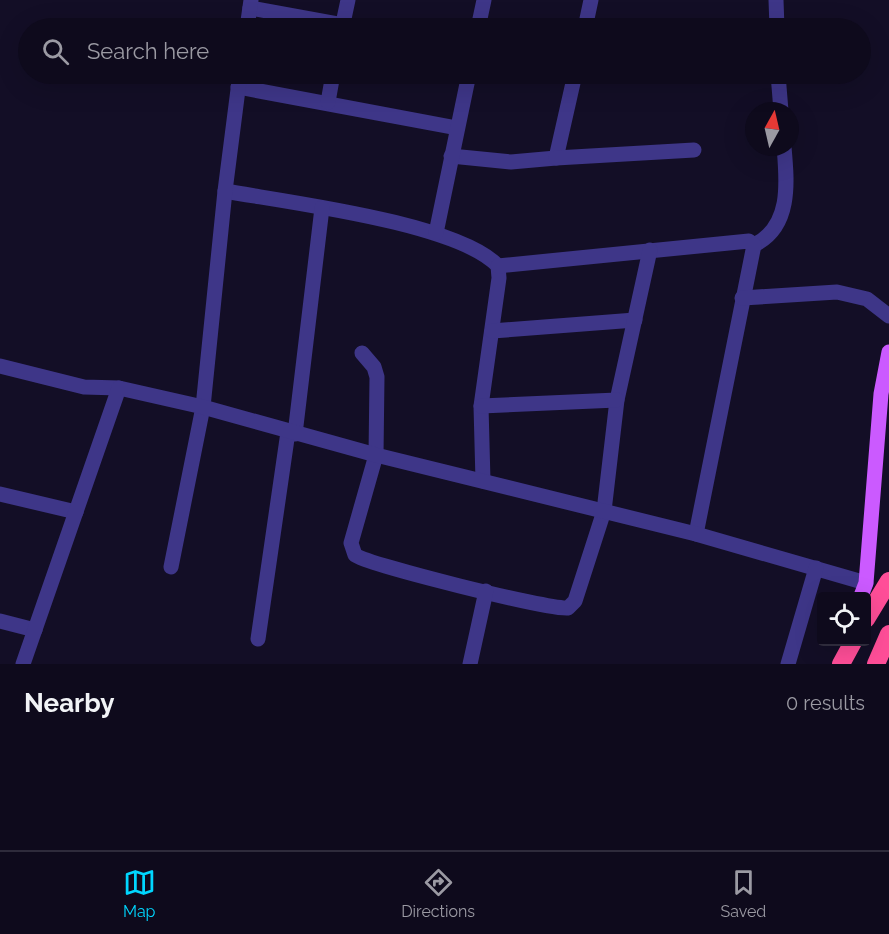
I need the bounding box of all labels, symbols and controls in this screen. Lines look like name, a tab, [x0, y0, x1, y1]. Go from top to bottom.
search box	[18, 18, 871, 84]
icon: search	[39, 35, 72, 68]
text: Search here	[87, 38, 209, 64]
north arrow	[745, 102, 799, 156]
map controls	[817, 592, 871, 646]
button: locate	[817, 592, 871, 646]
text: Nearby	[24, 688, 114, 718]
text: 0 results	[786, 691, 865, 715]
tab: Map	[123, 866, 156, 921]
tab: Directions	[401, 866, 475, 921]
tab: Saved	[720, 866, 766, 921]

